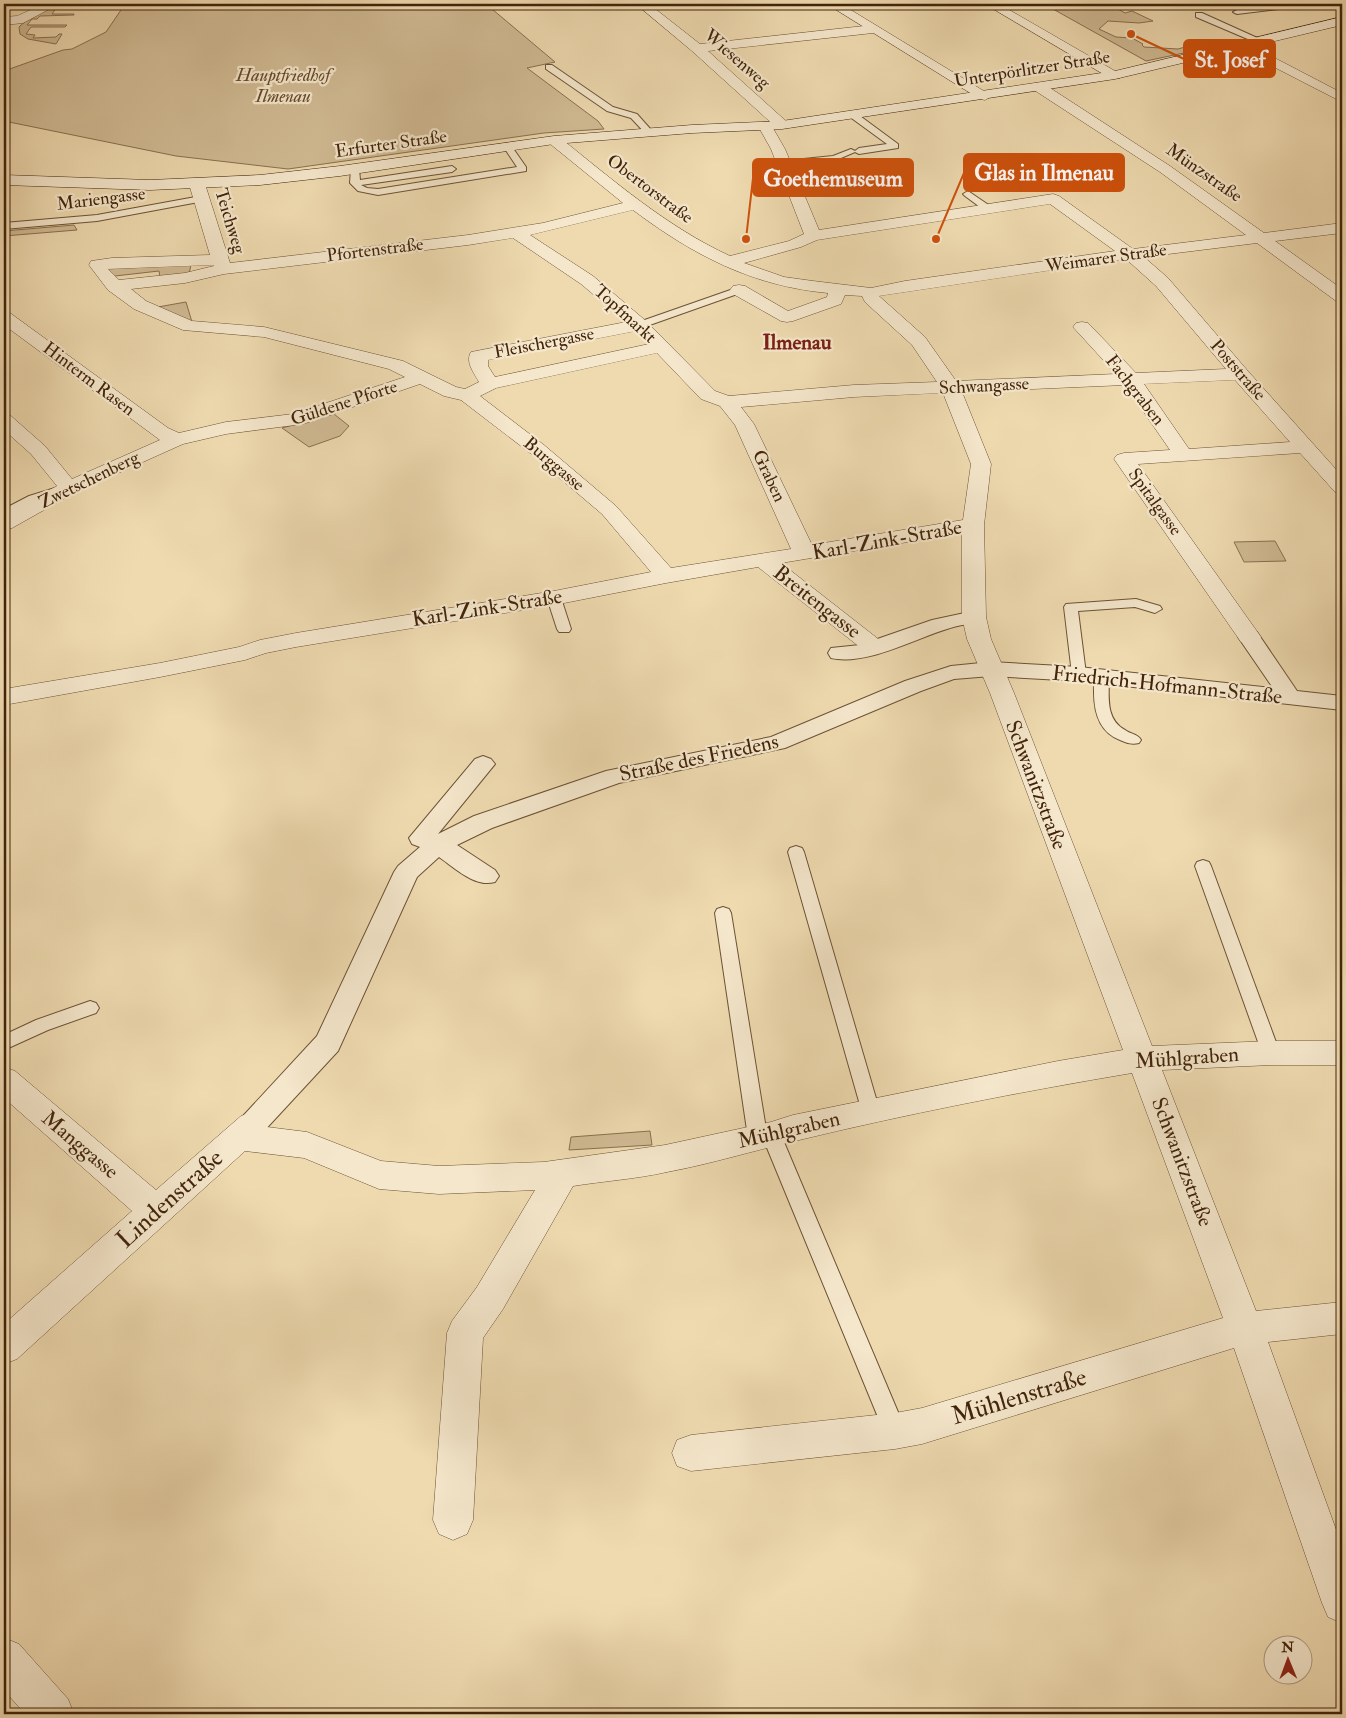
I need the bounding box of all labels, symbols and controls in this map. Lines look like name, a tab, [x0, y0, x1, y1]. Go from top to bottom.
street label: Wiesenweg	[698, 23, 776, 95]
callout: St. Josef	[1184, 40, 1275, 77]
street label: Unterpörlitzer Straße	[953, 45, 1112, 93]
text: St. Josef	[1194, 46, 1269, 75]
park label: Hauptfriedhof Ilmenau	[235, 64, 335, 108]
street label: Erfurter Straße	[334, 125, 449, 163]
street label: Münzstraße	[1161, 138, 1247, 208]
street label: Obertorstraße	[602, 149, 698, 229]
callout: Glas in Ilmenau	[964, 154, 1124, 191]
callout: Goethemuseum	[753, 159, 913, 196]
text: Glas in Ilmenau	[974, 159, 1114, 187]
text: Goethemuseum	[763, 165, 904, 193]
street label: Mariengasse	[55, 182, 147, 216]
street label: Teichweg	[209, 186, 251, 258]
street label: Pfortenstraße	[325, 233, 425, 267]
street label: Weimarer Straße	[1043, 238, 1169, 278]
street label: Topfmarkt	[589, 280, 661, 348]
street label: Fleischergasse	[492, 322, 596, 364]
district label: Ilmenau	[762, 329, 832, 356]
street label: Poststraße	[1205, 335, 1271, 406]
street label: Hinterm Rasen	[38, 337, 140, 421]
street label: Fachgraben	[1100, 350, 1170, 430]
street label: Schwangasse	[938, 372, 1030, 400]
street label: Güldene Pforte	[288, 375, 401, 431]
street label: Burggasse	[519, 432, 590, 496]
street label: Zwetschenberg	[35, 445, 144, 514]
street label: Graben	[747, 446, 791, 506]
street label: Spitalgasse	[1123, 464, 1187, 541]
street label: Karl-Zink-Straße	[810, 514, 964, 566]
street label: Breitengasse	[768, 559, 867, 645]
street label: Karl-Zink-Straße	[410, 583, 564, 633]
street label: Friedrich-Hofmann-Straße	[1051, 659, 1284, 711]
street label: Schwanitzstraße	[999, 717, 1073, 854]
street label: Straße des Friedens	[617, 728, 781, 788]
street label: Mühlgraben	[1134, 1041, 1240, 1075]
street label: Schwanitzstraße	[1145, 1094, 1219, 1231]
street label: Manggasse	[36, 1105, 124, 1185]
street label: Mühlgraben	[735, 1105, 843, 1155]
street label: Lindenstraße	[110, 1143, 230, 1255]
street label: Mühlenstraße	[948, 1362, 1090, 1432]
north arrow	[1264, 1636, 1314, 1686]
text: N	[1280, 1639, 1295, 1656]

